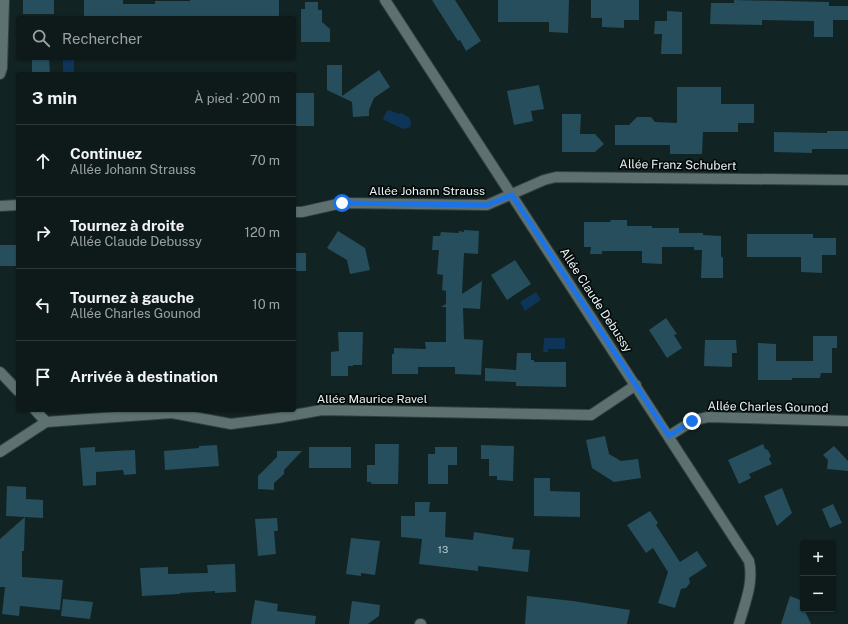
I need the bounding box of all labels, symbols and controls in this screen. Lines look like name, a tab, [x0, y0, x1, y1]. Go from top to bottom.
search box	[16, 16, 296, 60]
icon: search	[30, 27, 52, 49]
text: Rechercher	[62, 30, 142, 47]
text: 3 min	[32, 88, 77, 108]
text: À pied · 200 m	[194, 91, 280, 106]
text: Continuez	[70, 145, 142, 162]
icon: ahead	[32, 150, 54, 172]
text: 70 m	[250, 153, 280, 168]
street label: Allée Franz Schubert	[619, 157, 737, 173]
text: Allée Johann Strauss	[70, 162, 196, 177]
street label: Allée Johann Strauss	[369, 184, 485, 198]
route start	[333, 194, 351, 212]
text: Tournez à droite	[70, 217, 184, 234]
icon: right	[32, 222, 54, 244]
text: 120 m	[245, 225, 280, 240]
text: Allée Claude Debussy	[70, 234, 202, 249]
street label: Allée Claude Debussy	[557, 245, 635, 355]
text: Tournez à gauche	[70, 289, 194, 306]
icon: left	[32, 294, 54, 316]
text: 10 m	[252, 297, 280, 312]
text: Allée Charles Gounod	[70, 306, 201, 321]
icon: arrive	[32, 366, 54, 388]
text: Arrivée à destination	[70, 368, 218, 385]
street label: Allée Maurice Ravel	[317, 392, 428, 406]
street label: Allée Charles Gounod	[708, 399, 828, 415]
route end	[683, 412, 701, 430]
map controls	[800, 540, 836, 612]
button: +	[800, 540, 836, 576]
house number: 13	[438, 543, 448, 555]
button: −	[800, 576, 836, 612]

